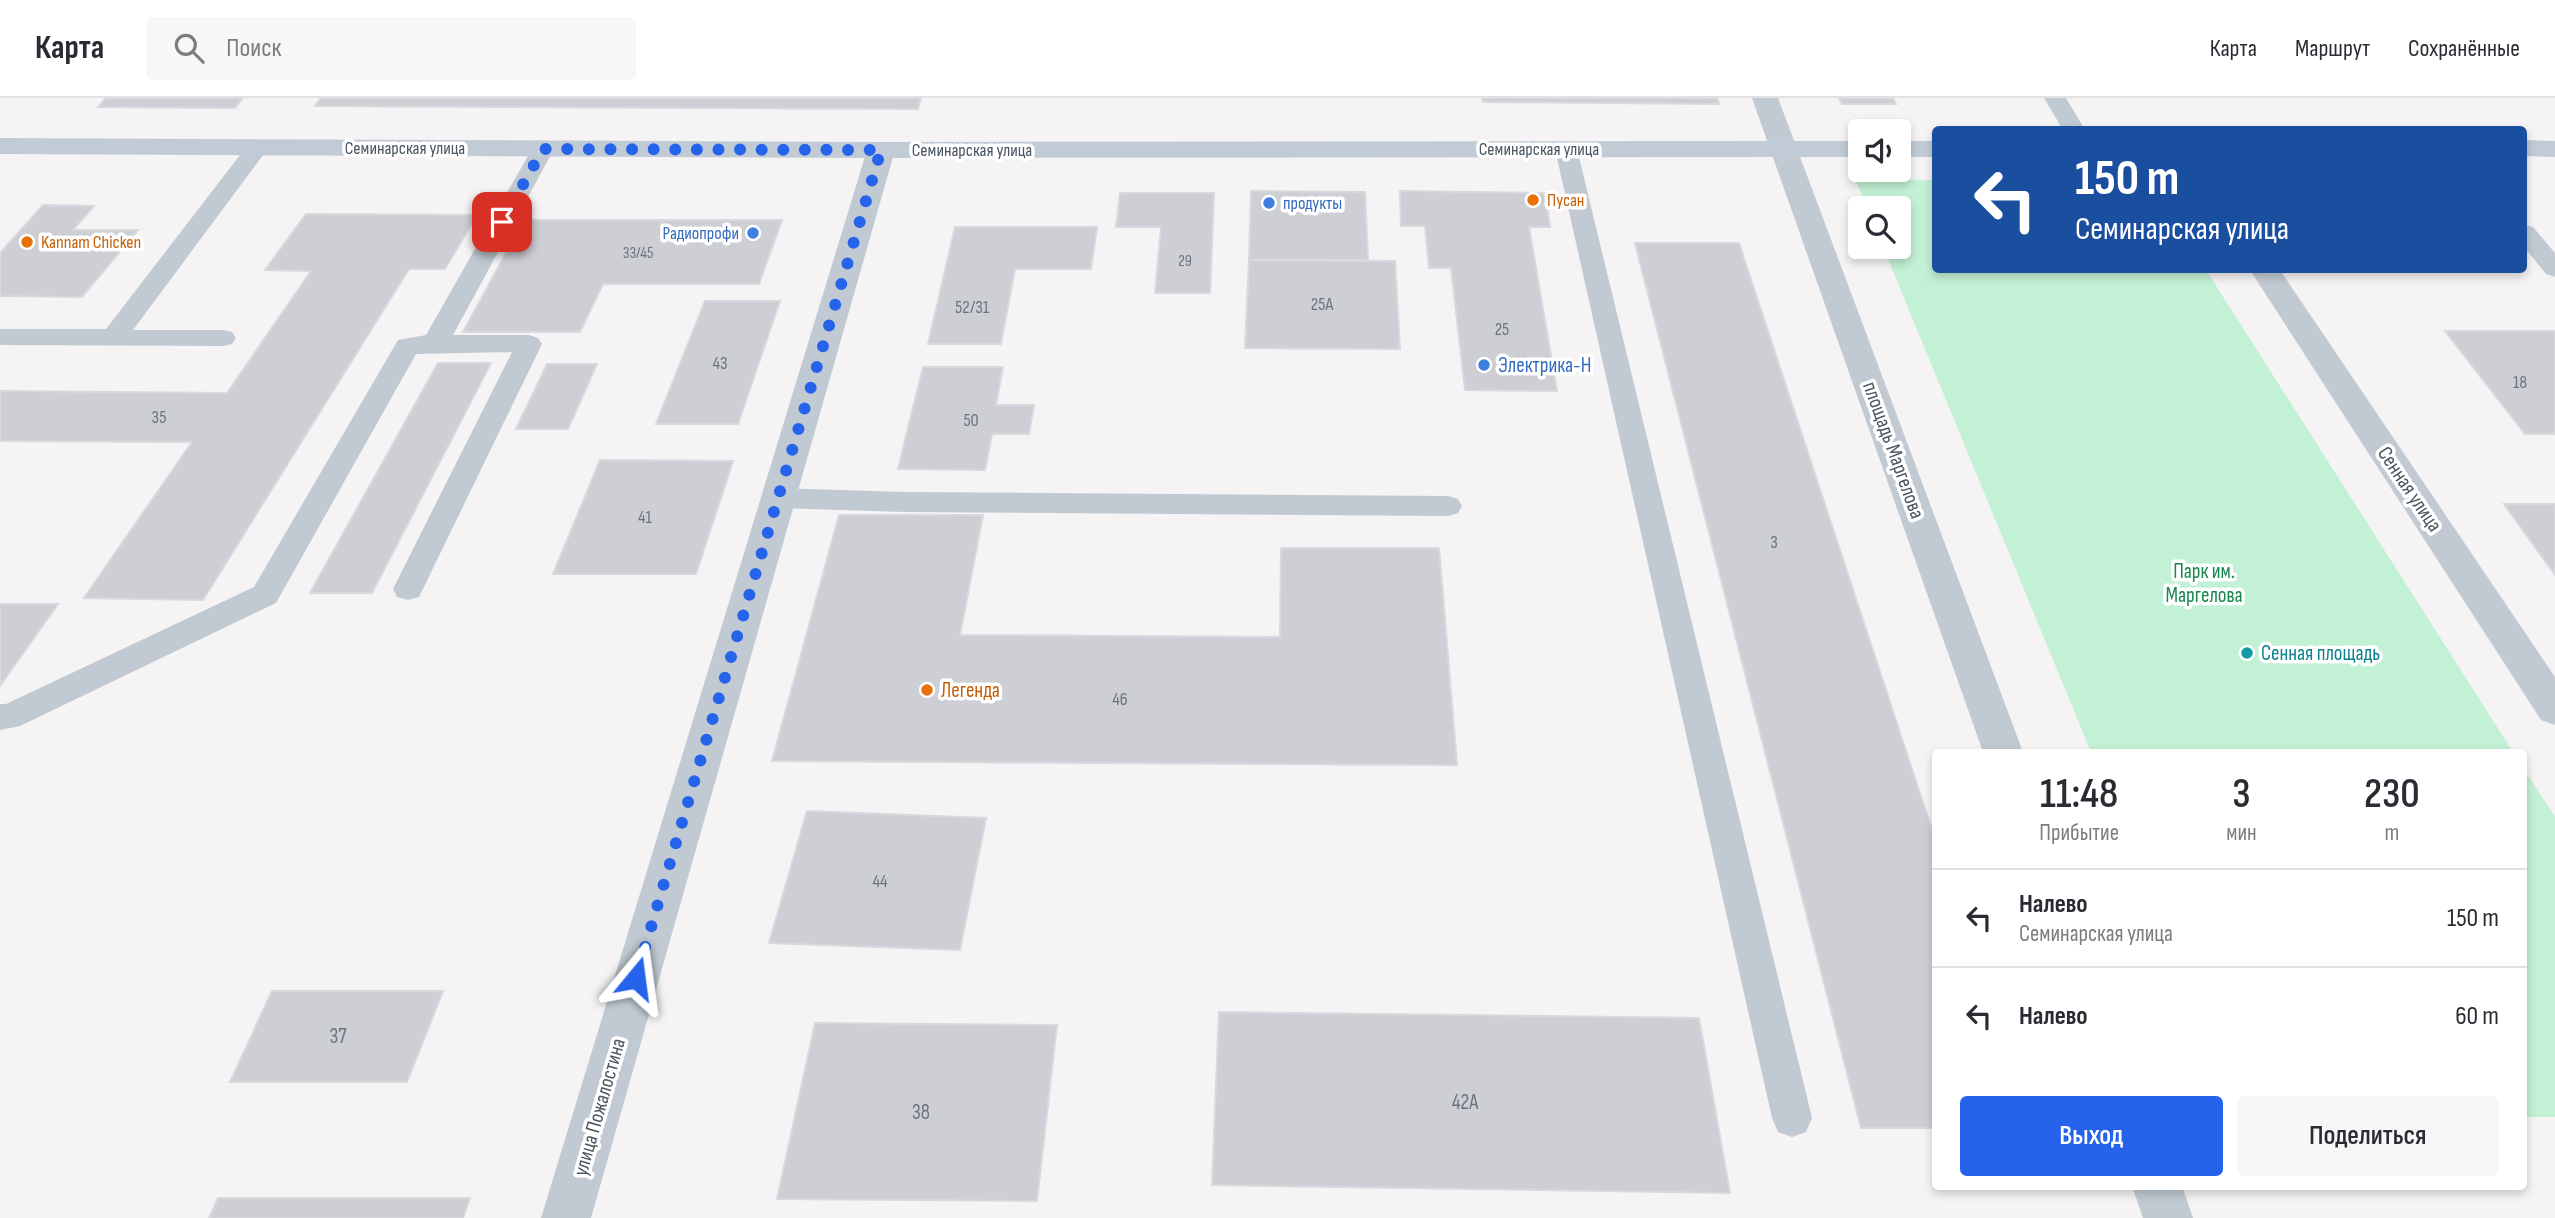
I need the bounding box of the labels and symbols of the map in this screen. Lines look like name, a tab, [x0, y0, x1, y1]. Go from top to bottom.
street label: Семинарская улица	[345, 138, 465, 159]
street label: Семинарская улица	[1479, 139, 1599, 160]
street label: Семинарская улица	[912, 140, 1032, 161]
place label: Пусан	[1547, 190, 1584, 211]
pin	[472, 192, 532, 252]
marker: Пусан	[1525, 192, 1541, 208]
place label: продукты	[1283, 193, 1342, 214]
marker: продукты	[1261, 195, 1277, 211]
place label: Радиопрофи	[663, 223, 739, 244]
marker: Радиопрофи	[745, 225, 761, 241]
place label: Kannam Chicken	[41, 232, 141, 253]
marker: Kannam Chicken	[19, 234, 35, 250]
house number: 33/45	[623, 244, 653, 263]
house number: 29	[1178, 252, 1192, 271]
house number: 25А	[1311, 294, 1333, 315]
house number: 52/31	[955, 297, 990, 318]
house number: 25	[1495, 319, 1509, 340]
house number: 43	[712, 353, 728, 374]
place label: Электрика-Н	[1498, 353, 1592, 378]
marker: Электрика-Н	[1476, 357, 1492, 373]
house number: 18	[2513, 372, 2527, 393]
street label: площадь Маргелова	[1857, 378, 1930, 522]
house number: 35	[152, 407, 166, 428]
house number: 50	[963, 410, 979, 431]
street label: Сенная улица	[2372, 442, 2447, 537]
house number: 41	[638, 507, 653, 528]
house number: 3	[1770, 532, 1778, 553]
park label: Парк им. Маргелова	[2165, 559, 2243, 608]
place label: Сенная площадь	[2261, 641, 2380, 666]
marker: Сенная площадь	[2239, 645, 2255, 661]
place label: Легенда	[941, 678, 1000, 703]
marker: Легенда	[919, 682, 935, 698]
house number: 46	[1112, 689, 1128, 710]
house number: 44	[872, 871, 888, 892]
position arrow	[599, 941, 673, 1015]
house number: 37	[329, 1024, 347, 1049]
street label: улица Пожалостина	[568, 1035, 631, 1179]
house number: 42А	[1452, 1090, 1479, 1115]
house number: 38	[912, 1100, 930, 1125]

